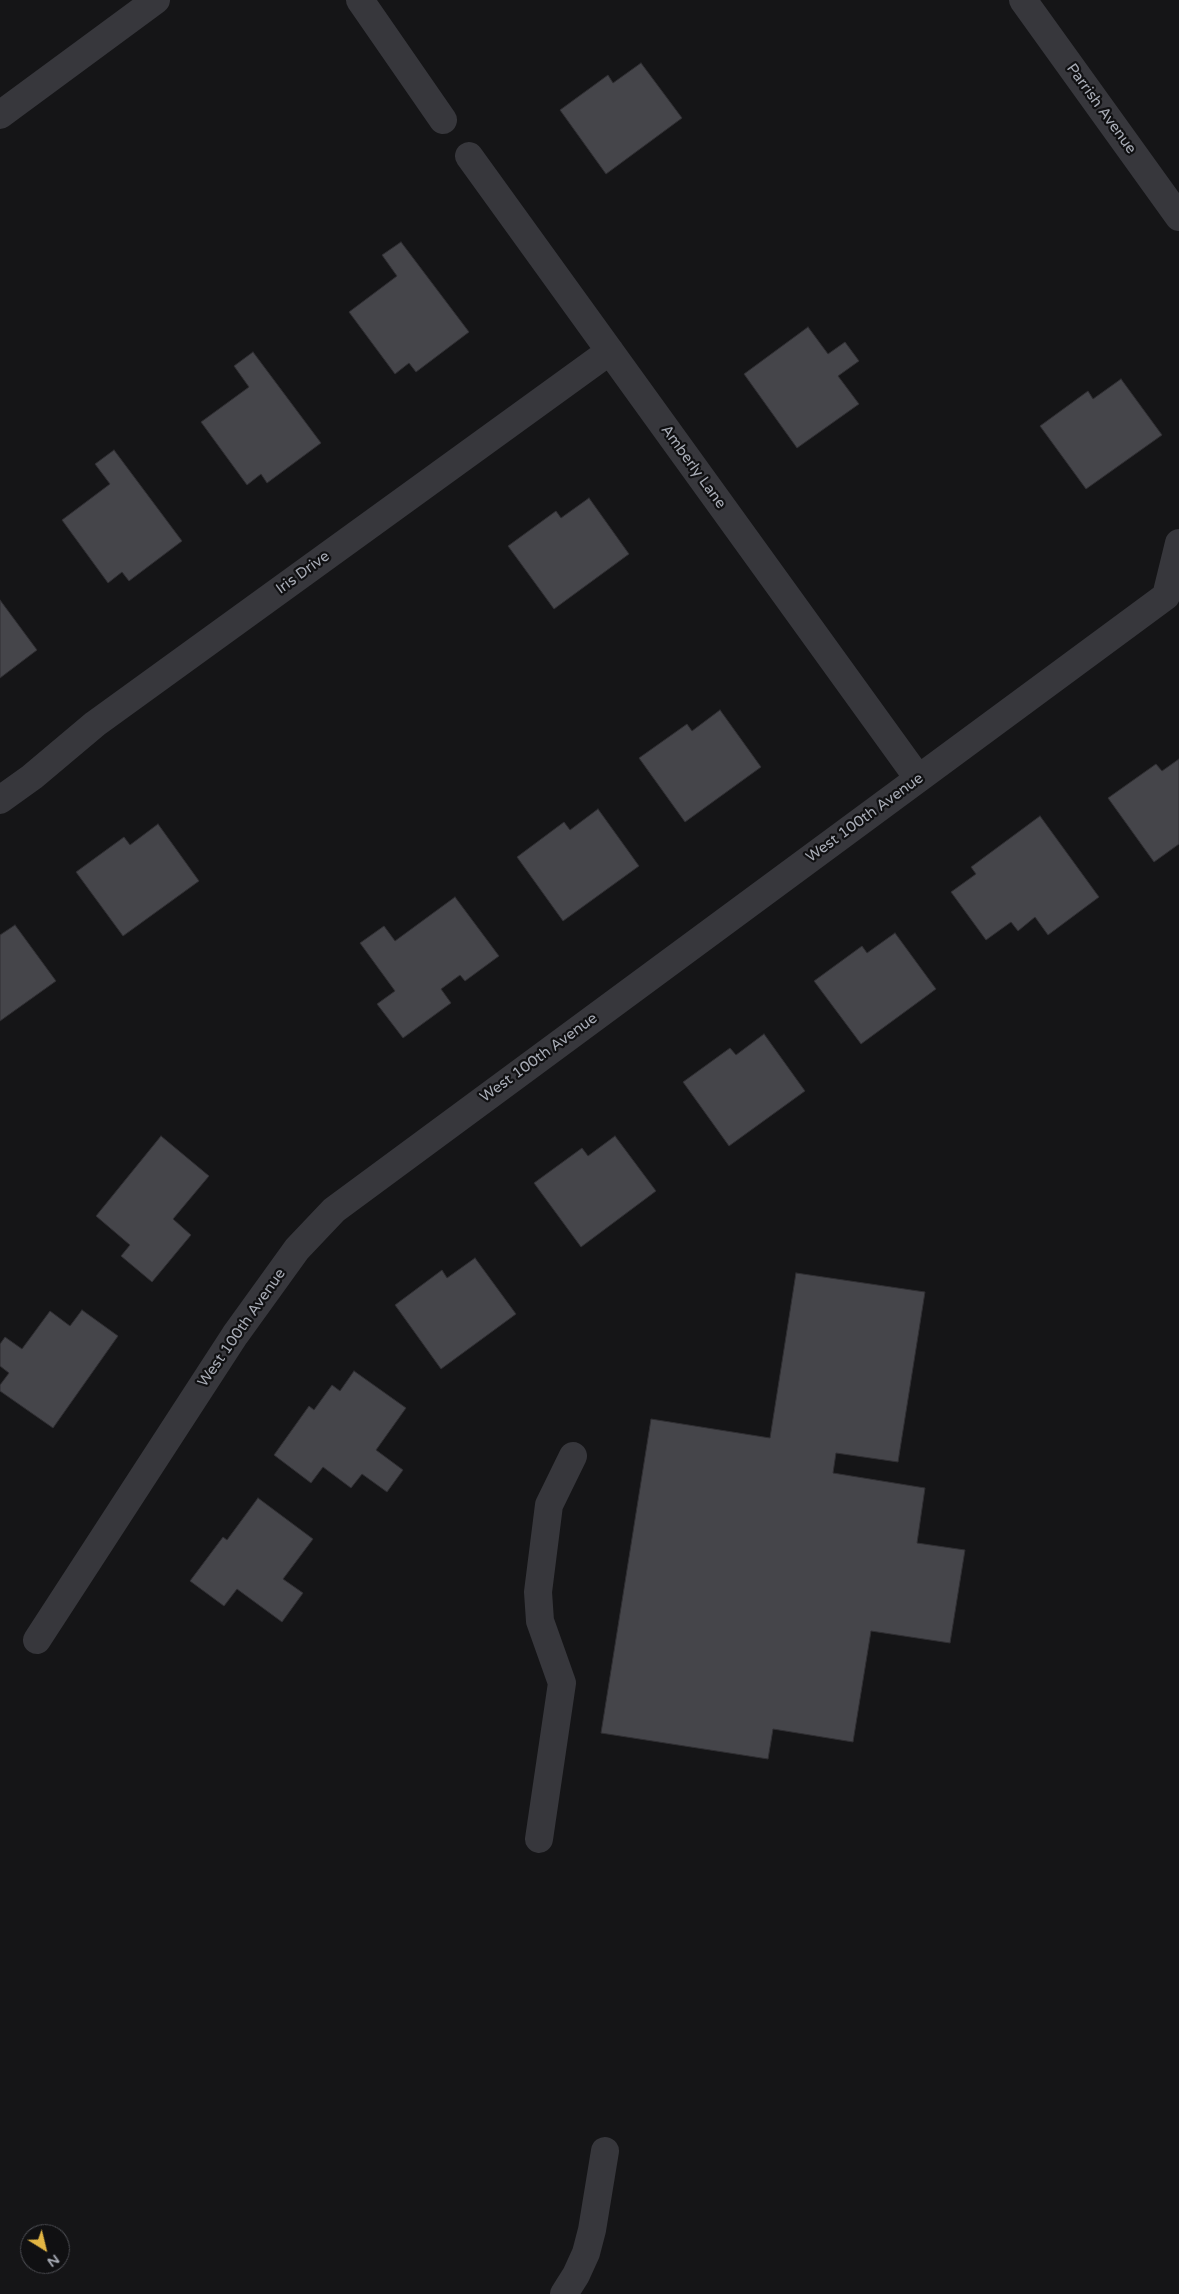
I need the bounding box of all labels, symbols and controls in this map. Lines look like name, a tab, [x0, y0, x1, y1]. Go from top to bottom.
street label: Parrish Avenue	[1062, 60, 1140, 158]
street label: Amberly Lane	[657, 422, 729, 512]
street label: Iris Drive	[273, 548, 333, 598]
street label: West 100th Avenue	[803, 769, 927, 867]
street label: West 100th Avenue	[477, 1009, 601, 1107]
street label: West 100th Avenue	[194, 1265, 290, 1391]
north arrow	[20, 2224, 70, 2274]
text: N	[44, 2251, 63, 2271]

